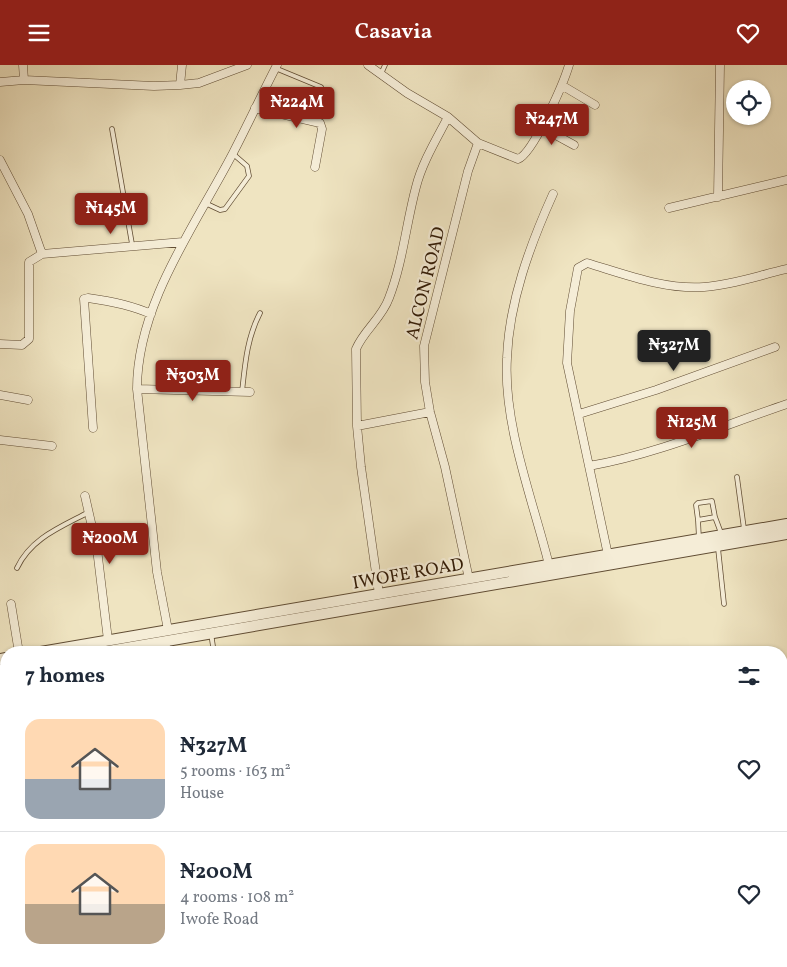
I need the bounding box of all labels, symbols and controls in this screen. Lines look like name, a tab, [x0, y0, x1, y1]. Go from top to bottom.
text: Casavia	[355, 17, 432, 48]
icon: menu	[25, 19, 53, 47]
icon: heart	[734, 19, 762, 47]
map controls	[726, 80, 771, 125]
button: locate	[726, 80, 771, 125]
pin: ₦224M	[262, 87, 332, 129]
text: ₦224M	[270, 92, 324, 114]
pin: ₦247M	[517, 103, 587, 146]
text: ₦247M	[526, 109, 578, 131]
pin: ₦145M	[76, 193, 146, 235]
text: ₦145M	[86, 198, 136, 220]
street label: ALCON ROAD	[400, 224, 453, 342]
pin: ₦327M	[639, 329, 709, 372]
text: ₦327M	[648, 335, 700, 357]
pin: ₦303M	[158, 359, 228, 402]
text: ₦303M	[167, 365, 219, 387]
pin: ₦125M	[657, 407, 727, 449]
text: ₦125M	[667, 412, 717, 434]
pin: ₦200M	[75, 523, 145, 565]
text: ₦200M	[82, 528, 138, 550]
street label: IWOFE ROAD	[351, 552, 466, 597]
text: 7 homes	[25, 662, 105, 691]
icon: filters	[735, 662, 763, 690]
text: ₦327M	[180, 732, 247, 761]
icon: home	[65, 739, 125, 799]
icon: heart	[735, 755, 763, 783]
text: 5 rooms · 163 m²	[180, 761, 291, 783]
text: House	[180, 783, 224, 805]
text: ₦200M	[180, 858, 252, 887]
icon: home	[65, 864, 125, 924]
icon: heart	[735, 880, 763, 908]
text: 4 rooms · 108 m²	[180, 887, 294, 909]
text: Iwofe Road	[180, 909, 259, 931]

